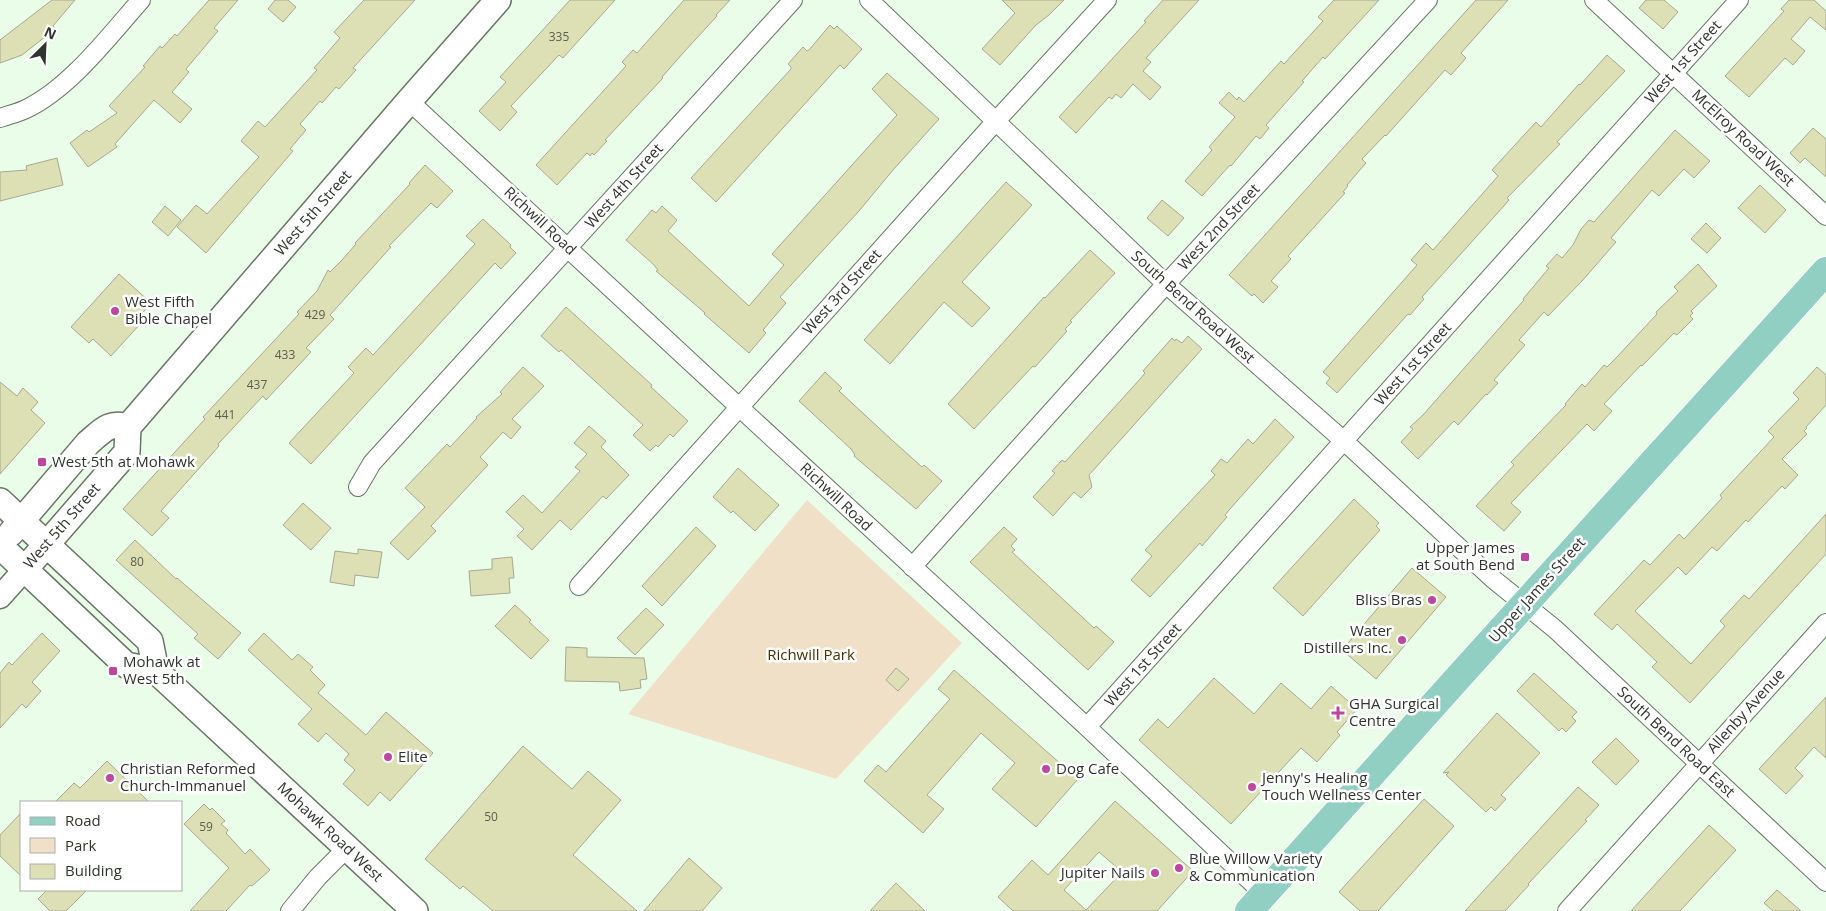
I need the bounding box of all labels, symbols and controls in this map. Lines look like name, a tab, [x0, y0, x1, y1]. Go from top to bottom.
street label: West 1st Street	[1640, 15, 1725, 107]
north arrow	[20, 20, 70, 70]
text: N	[41, 22, 60, 44]
house number: 335	[549, 28, 569, 45]
street label: McElroy Road West	[1688, 84, 1799, 190]
street label: West 4th Street	[580, 139, 667, 232]
street label: West 5th Street	[269, 165, 355, 259]
street label: West 2nd Street	[1173, 179, 1264, 274]
street label: Richwill Road	[500, 182, 581, 259]
street label: West 3rd Street	[798, 244, 885, 338]
street label: South Bend Road West	[1128, 245, 1260, 367]
place label: West Fifth Bible Chapel	[125, 291, 212, 328]
marker: West Fifth Bible Chapel	[109, 305, 121, 317]
house number: 429	[305, 306, 325, 323]
street label: West 1st Street	[1370, 317, 1455, 409]
house number: 433	[275, 346, 295, 363]
house number: 437	[247, 376, 267, 393]
house number: 441	[215, 406, 235, 423]
place label: West 5th at Mohawk	[52, 451, 195, 471]
marker: West 5th at Mohawk	[36, 456, 48, 468]
street label: Richwill Road	[796, 458, 877, 535]
street label: West 5th Street	[18, 478, 104, 572]
street label: Upper James Street	[1484, 532, 1589, 646]
place label: Upper James at South Bend	[1416, 537, 1515, 574]
marker: Upper James at South Bend	[1519, 551, 1531, 563]
house number: 80	[130, 553, 144, 570]
place label: Bliss Bras	[1355, 589, 1422, 609]
marker: Bliss Bras	[1426, 594, 1438, 606]
street label: West 1st Street	[1100, 618, 1185, 710]
place label: Water Distillers Inc.	[1303, 620, 1392, 657]
marker: Water Distillers Inc.	[1396, 634, 1408, 646]
park label: Richwill Park	[767, 644, 855, 664]
place label: Mohawk at West 5th	[123, 651, 200, 688]
street label: Allenby Avenue	[1702, 664, 1789, 757]
marker: Mohawk at West 5th	[107, 665, 119, 677]
street label: South Bend Road East	[1613, 681, 1740, 801]
place label: GHA Surgical Centre	[1349, 693, 1439, 730]
marker: GHA Surgical Centre	[1331, 706, 1345, 720]
place label: Elite	[398, 746, 428, 766]
marker: Elite	[382, 751, 394, 763]
place label: Christian Reformed Church-Immanuel	[120, 758, 256, 795]
place label: Dog Cafe	[1056, 758, 1119, 778]
marker: Dog Cafe	[1040, 763, 1052, 775]
place label: Jenny's Healing Touch Wellness Center	[1260, 767, 1421, 804]
marker: Christian Reformed Church-Immanuel	[104, 772, 116, 784]
street label: Mohawk Road West	[273, 777, 388, 886]
marker: Jenny's Healing Touch Wellness Center	[1246, 781, 1258, 793]
legend	[20, 801, 182, 891]
house number: 50	[484, 808, 498, 825]
text: Road	[65, 810, 101, 830]
house number: 59	[199, 818, 213, 835]
text: Park	[65, 835, 96, 855]
place label: Blue Willow Variety & Communication	[1189, 848, 1323, 885]
text: Building	[65, 860, 122, 880]
place label: Jupiter Nails	[1059, 862, 1145, 882]
marker: Blue Willow Variety & Communication	[1173, 862, 1185, 874]
marker: Jupiter Nails	[1149, 867, 1161, 879]

